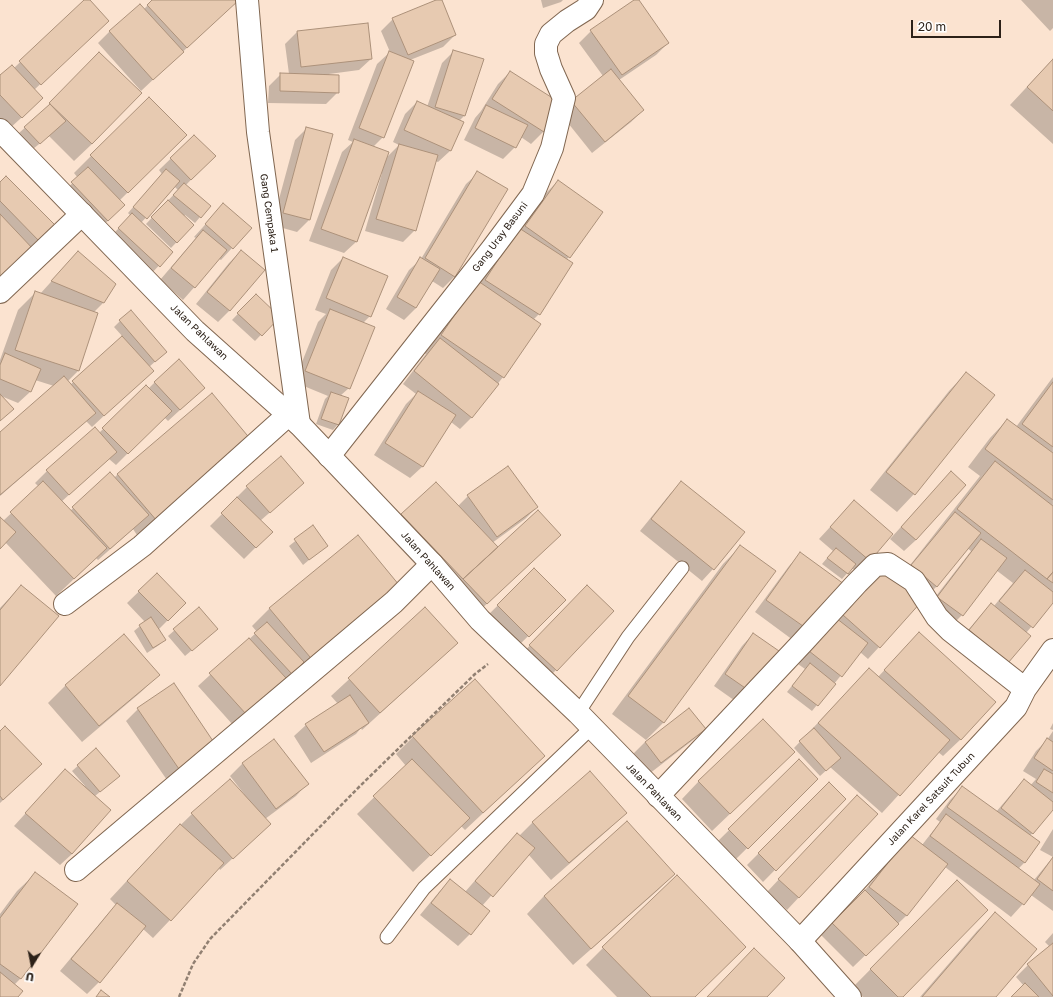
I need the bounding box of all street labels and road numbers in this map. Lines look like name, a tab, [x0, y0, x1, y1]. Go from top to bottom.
street label: Gang Cempaka 1	[258, 173, 280, 253]
street label: Gang Uray Basuni	[470, 200, 530, 274]
street label: Jalan Pahlawan	[168, 301, 230, 363]
street label: Jalan Pahlawan	[398, 529, 458, 593]
street label: Jalan Karel Satsuit Tubun	[885, 750, 977, 848]
street label: Jalan Pahlawan	[623, 761, 685, 823]

